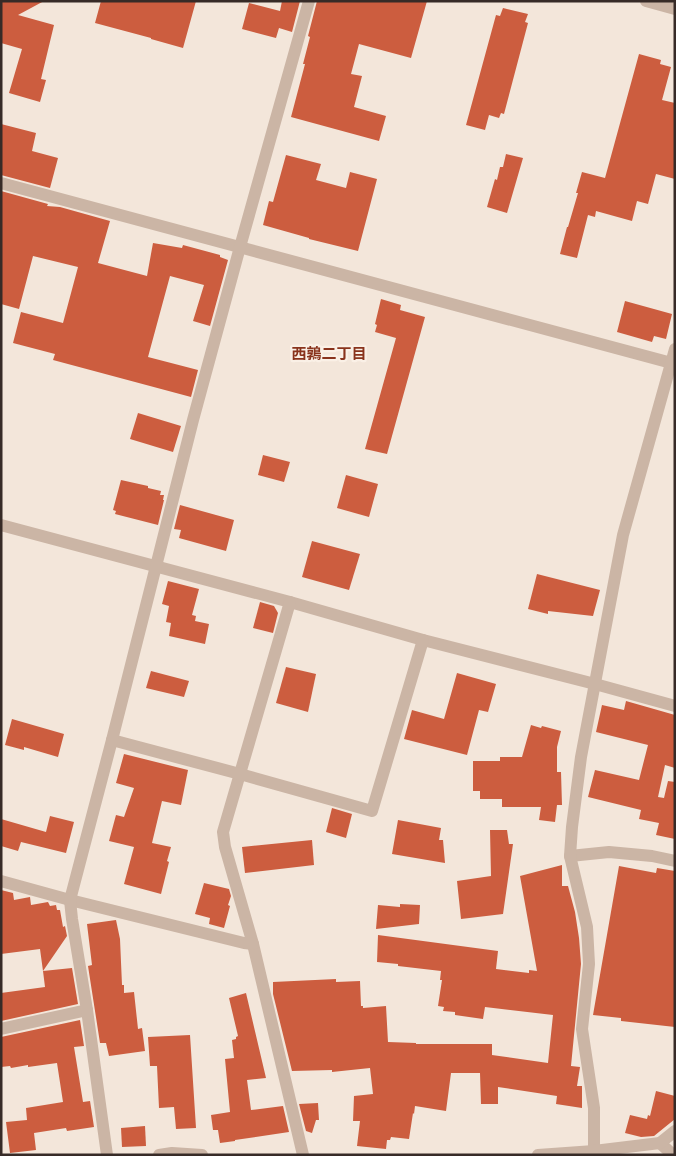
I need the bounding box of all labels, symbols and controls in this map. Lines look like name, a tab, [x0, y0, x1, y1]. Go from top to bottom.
district label: 西鶉二丁目	[291, 345, 367, 362]

